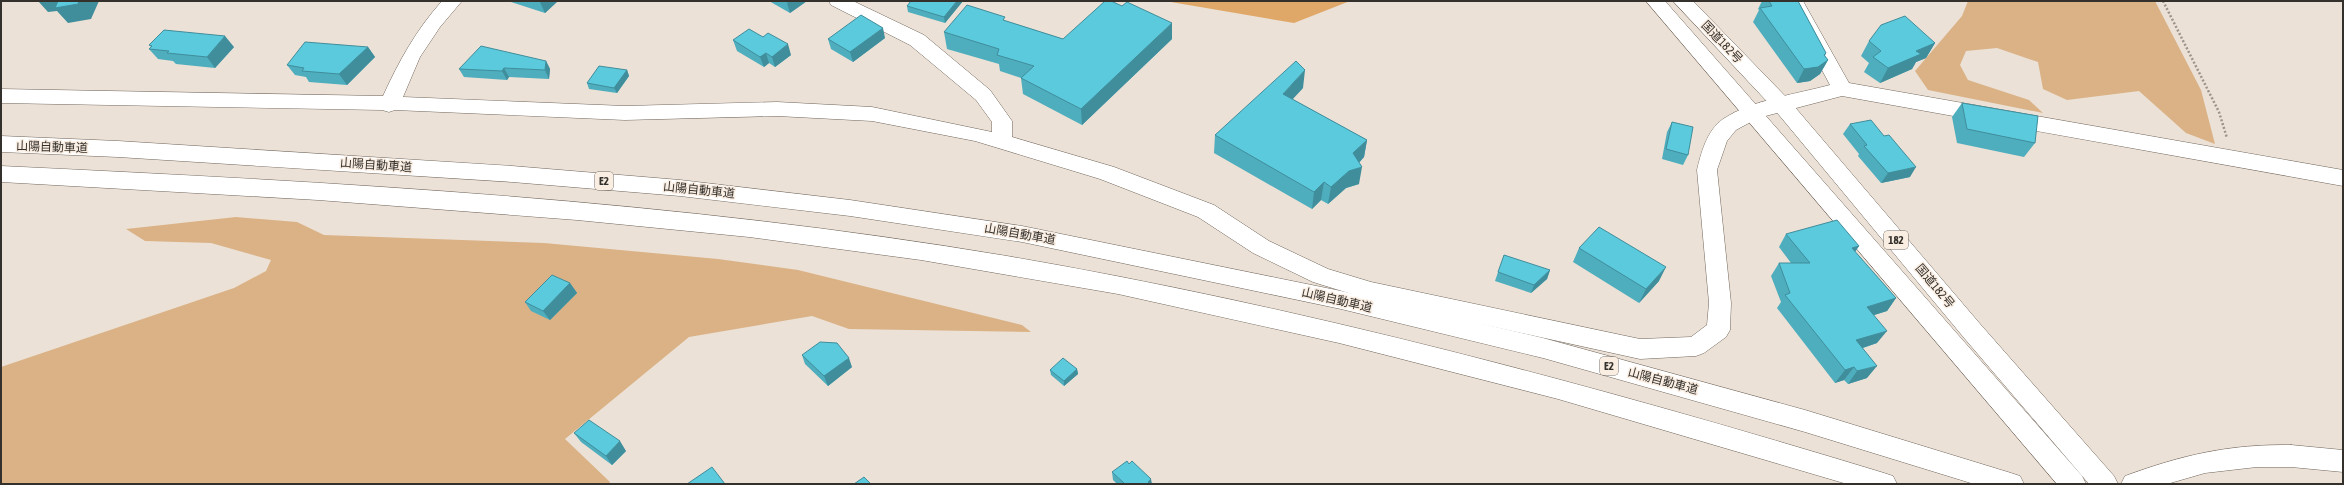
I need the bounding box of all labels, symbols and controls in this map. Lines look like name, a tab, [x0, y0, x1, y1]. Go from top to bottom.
street label: 国道182号	[1699, 18, 1745, 66]
street label: 山陽自動車道	[16, 139, 88, 155]
street label: 山陽自動車道	[340, 156, 412, 174]
road number: E2	[595, 172, 613, 190]
street label: 山陽自動車道	[662, 179, 736, 201]
street label: 山陽自動車道	[983, 221, 1057, 247]
road number: 182	[1884, 231, 1908, 249]
street label: 国道182号	[1913, 261, 1957, 311]
street label: 山陽自動車道	[1300, 285, 1374, 315]
road number: E2	[1600, 357, 1618, 375]
street label: 山陽自動車道	[1626, 365, 1700, 397]

